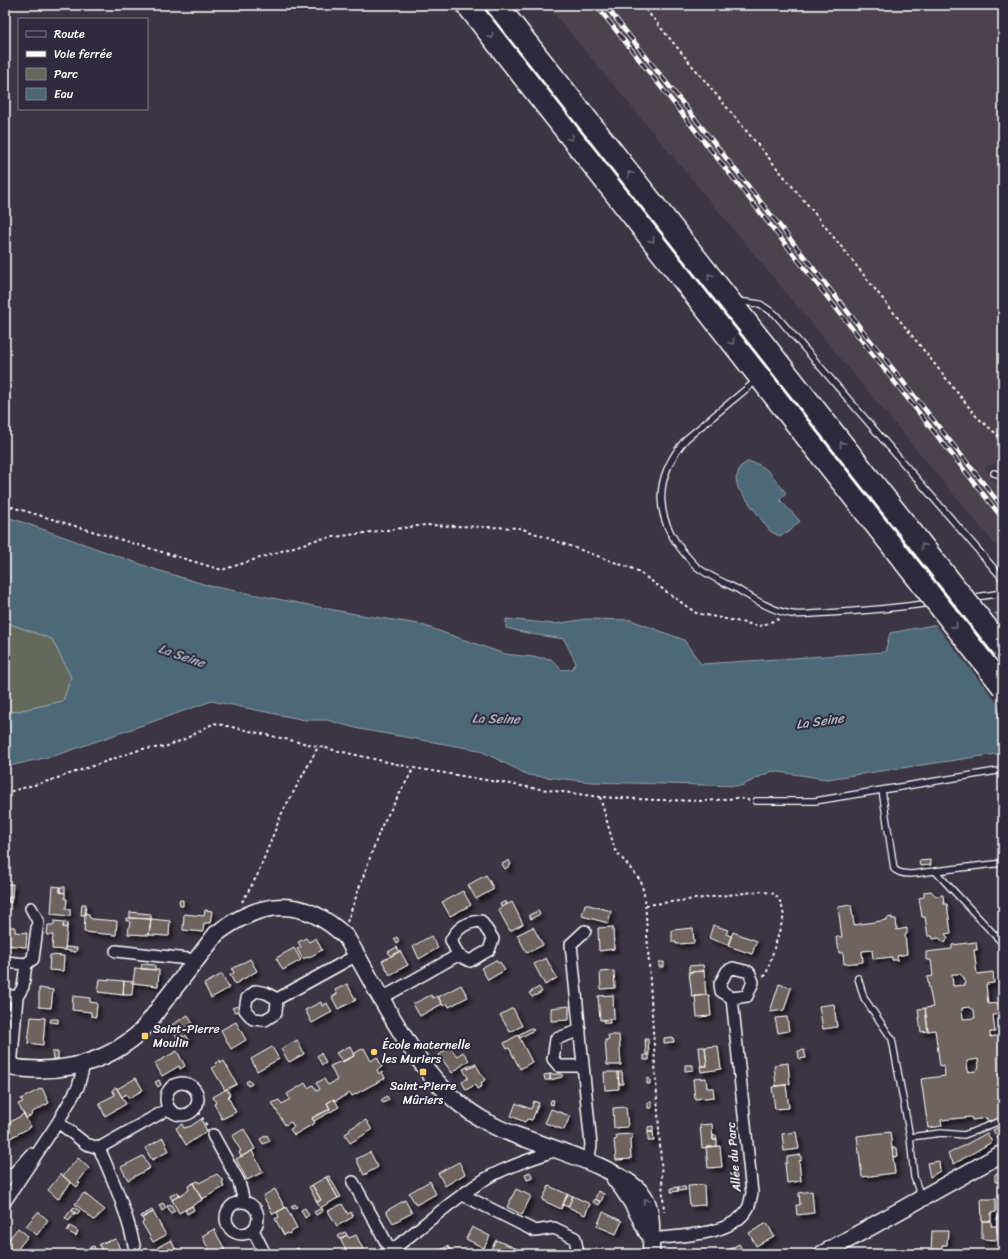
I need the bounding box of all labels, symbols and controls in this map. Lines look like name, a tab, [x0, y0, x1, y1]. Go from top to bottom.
legend	[18, 18, 148, 110]
text: Route	[54, 23, 85, 45]
one-way arrow	[486, 31, 493, 38]
text: Voie ferrée	[54, 43, 112, 65]
text: Parc	[54, 63, 78, 85]
text: Eau	[54, 83, 74, 105]
one-way arrow	[567, 133, 574, 140]
one-way arrow	[627, 171, 634, 178]
one-way arrow	[647, 235, 654, 242]
one-way arrow	[708, 273, 715, 280]
one-way arrow	[728, 338, 735, 345]
one-way arrow	[840, 441, 847, 448]
one-way arrow	[920, 544, 927, 551]
one-way arrow	[950, 621, 957, 628]
water label: La Seine	[156, 636, 210, 674]
water label: La Seine	[472, 706, 522, 730]
water label: La Seine	[795, 706, 847, 736]
place label: Saint-Pierre Moulin	[153, 1018, 220, 1054]
marker: Saint-Pierre Moulin	[140, 1031, 150, 1041]
place label: École maternelle les Muriers	[382, 1034, 471, 1070]
marker: École maternelle les Muriers	[369, 1047, 379, 1057]
marker: Saint-Pierre Mûriers	[418, 1067, 428, 1077]
place label: Saint-Pierre Mûriers	[390, 1075, 456, 1111]
street label: Allée du Parc	[720, 1121, 748, 1194]
one-way arrow	[643, 1198, 651, 1205]

